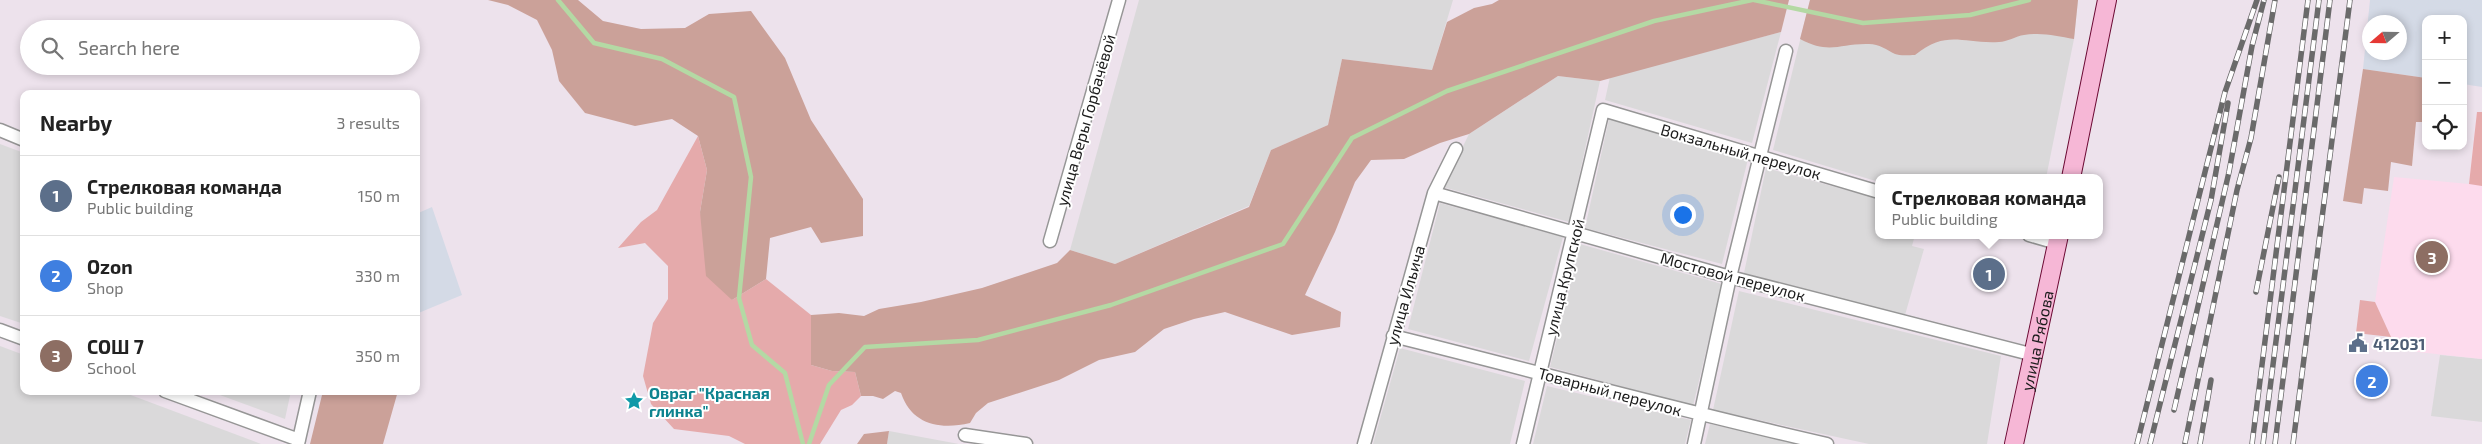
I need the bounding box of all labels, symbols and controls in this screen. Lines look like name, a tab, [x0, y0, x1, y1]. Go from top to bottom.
north arrow	[2362, 15, 2407, 60]
map controls	[2422, 15, 2467, 150]
button: +	[2422, 15, 2467, 60]
search box	[20, 20, 420, 75]
street label: улица Веры Горбачёвой	[1051, 32, 1120, 208]
icon: search	[38, 34, 66, 62]
text: Search here	[78, 36, 180, 59]
button: −	[2422, 60, 2467, 105]
button: locate	[2422, 105, 2467, 150]
text: Nearby	[40, 110, 112, 135]
text: 3 results	[337, 113, 400, 132]
street label: Вокзальный переулок	[1658, 119, 1824, 184]
popup	[1875, 174, 2103, 239]
text: Стрелковая команда	[87, 175, 282, 198]
text: 1	[53, 186, 59, 205]
text: 150 m	[358, 186, 400, 205]
text: Стрелковая команда	[1892, 186, 2086, 209]
text: Public building	[87, 198, 193, 217]
your location	[1670, 202, 1696, 228]
text: Public building	[1892, 209, 1998, 228]
street label: улица Крупской	[1540, 217, 1589, 338]
pin: 3	[2416, 238, 2448, 276]
street label: улица Ильича	[1382, 243, 1429, 348]
street label: Мостовой переулок	[1658, 248, 1808, 306]
text: Ozon	[87, 255, 133, 278]
pin: 1	[1973, 255, 2005, 293]
text: 2	[51, 266, 61, 285]
text: 330 m	[355, 266, 400, 285]
text: Shop	[87, 278, 124, 297]
street label: улица Рябова	[2016, 288, 2056, 393]
public building icon: 412031	[2347, 332, 2369, 354]
place label: 412031	[2373, 334, 2425, 353]
text: СОШ 7	[87, 335, 144, 358]
text: 3	[51, 346, 61, 365]
text: 350 m	[355, 346, 400, 365]
text: School	[87, 358, 136, 377]
pin: 2	[2356, 362, 2388, 400]
street label: Товарный переулок	[1536, 363, 1684, 420]
place label: Овраг "Красная глинка"	[649, 383, 770, 420]
place icon: Овраг "Красная глинка"	[623, 390, 645, 412]

